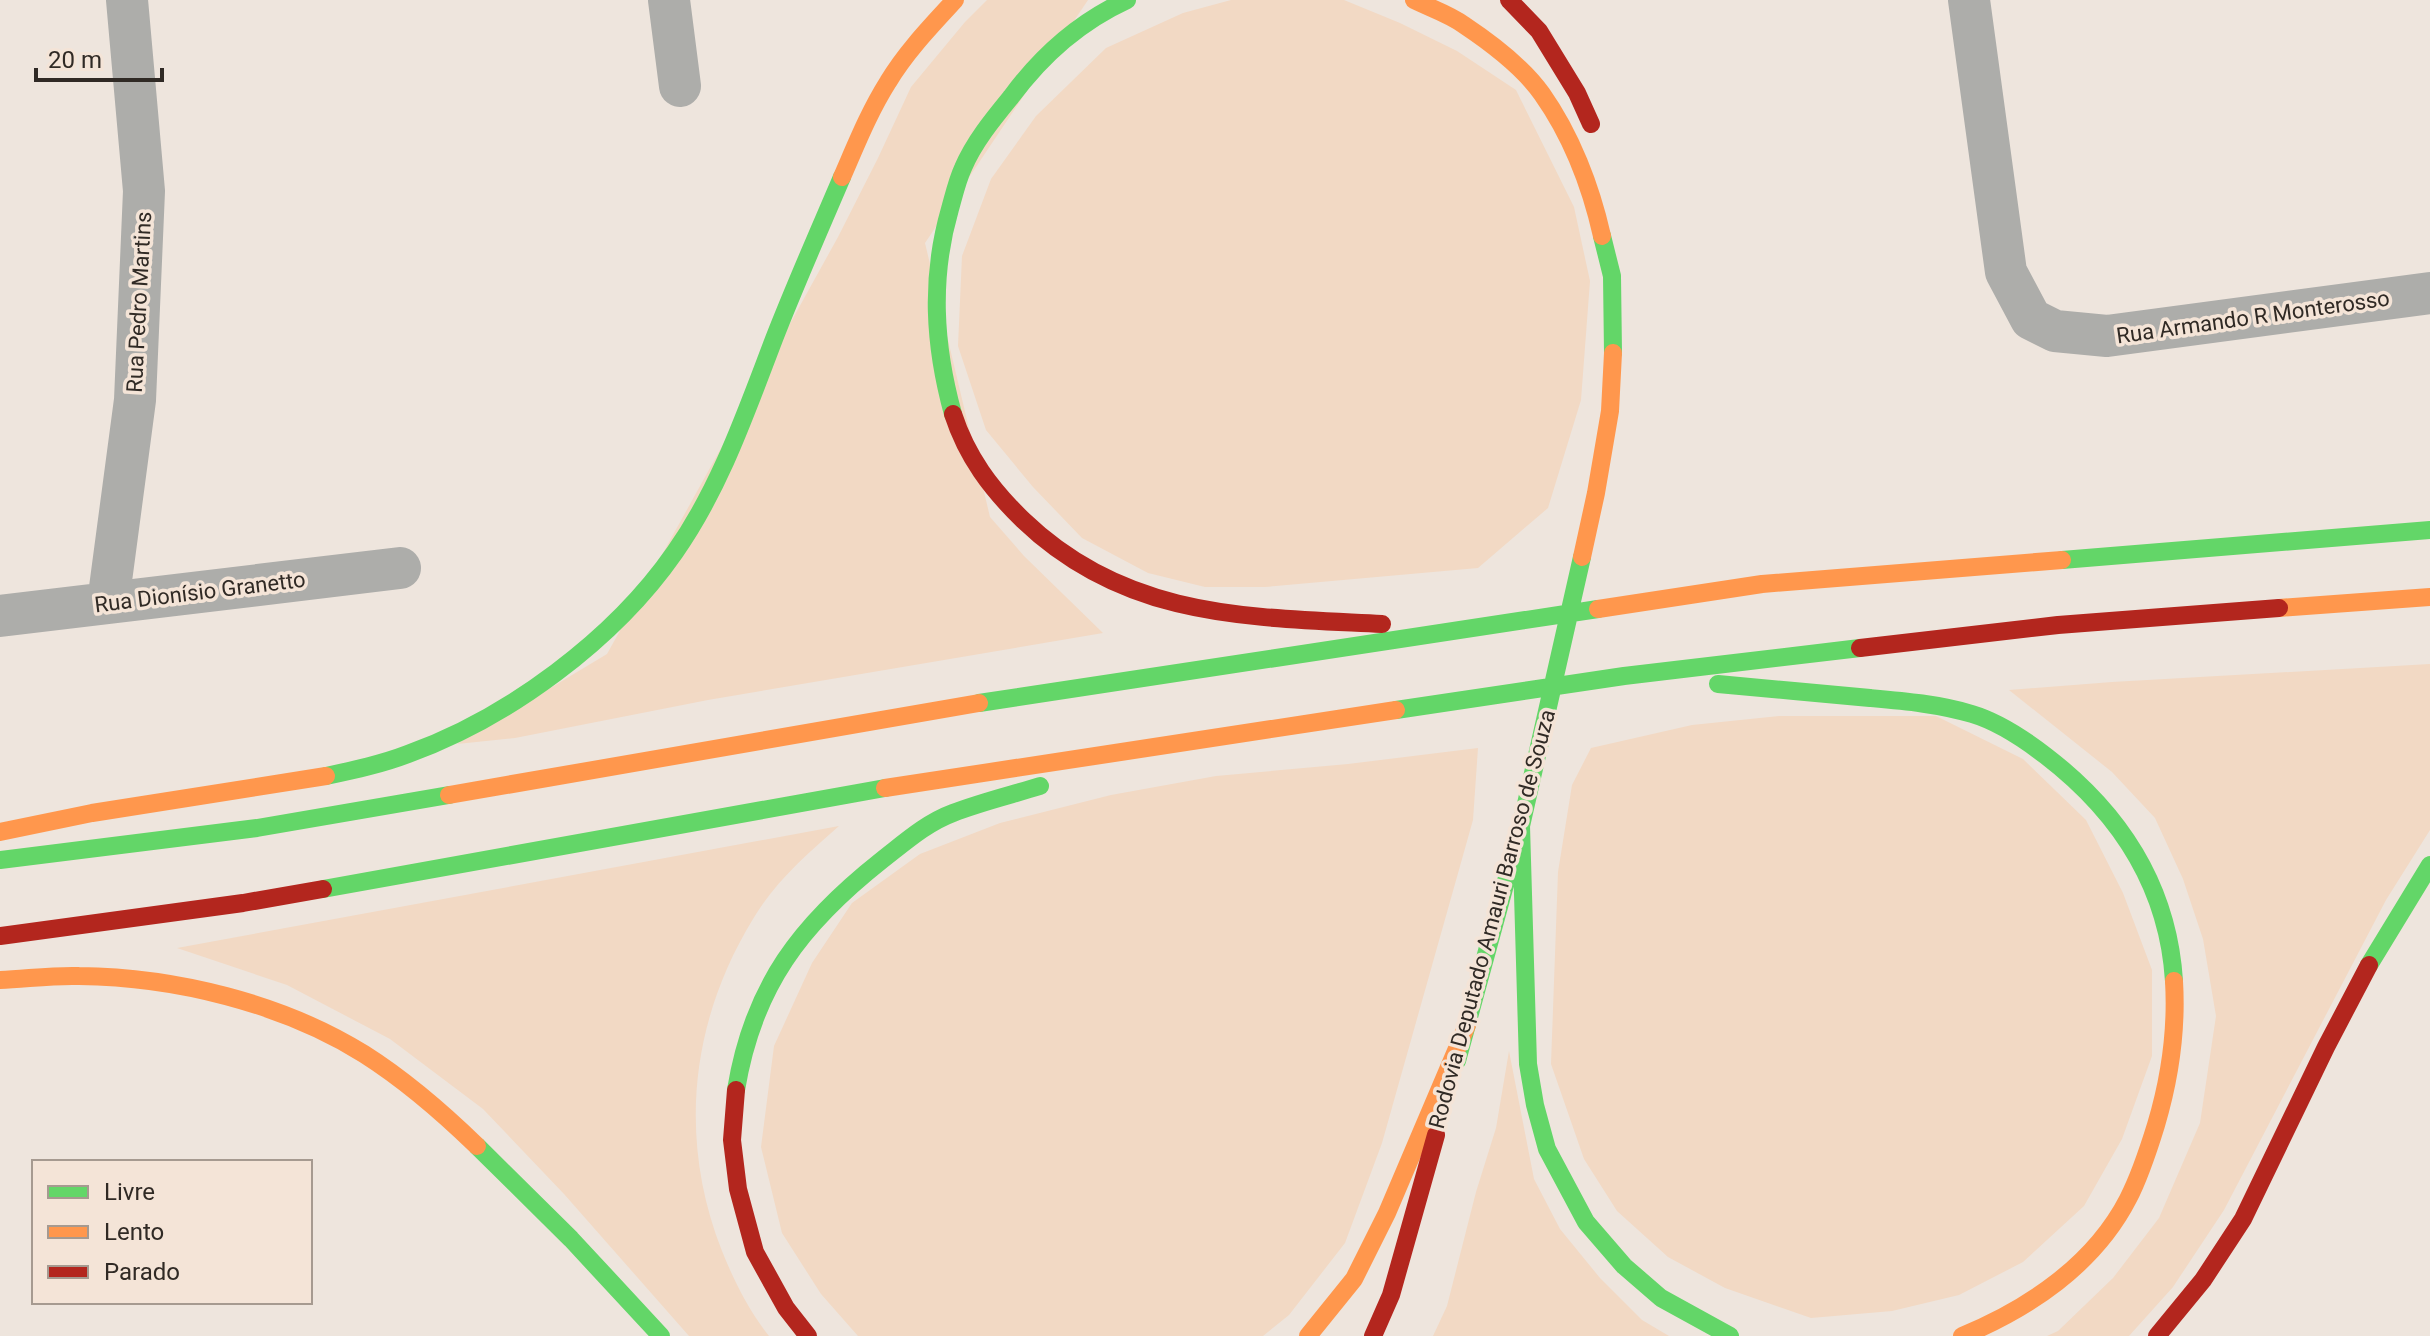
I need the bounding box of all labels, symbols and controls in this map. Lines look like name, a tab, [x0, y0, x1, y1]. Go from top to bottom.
scale bar	[36, 32, 162, 82]
text: 20 m	[48, 46, 102, 74]
street label: Rua Pedro Martins	[122, 211, 156, 393]
street label: Rua Armando R Monterosso	[2115, 285, 2391, 349]
street label: Rua Dionísio Granetto	[93, 567, 307, 617]
street label: Rodovia Deputado Amauri Barroso de Souza	[1424, 707, 1560, 1131]
legend	[32, 1160, 312, 1304]
text: Livre	[104, 1178, 155, 1206]
text: Lento	[104, 1218, 164, 1246]
text: Parado	[104, 1258, 180, 1286]

